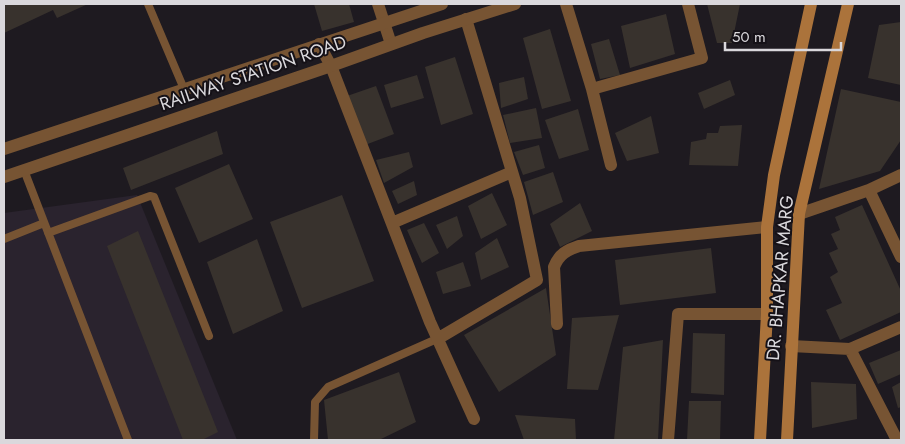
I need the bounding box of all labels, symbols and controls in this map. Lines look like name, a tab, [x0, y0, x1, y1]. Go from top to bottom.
scale bar	[725, 20, 841, 52]
text: 50 m	[732, 26, 766, 48]
street label: RAILWAY STATION ROAD	[156, 29, 350, 117]
street label: DR. BHAPKAR MARG	[760, 194, 800, 362]

